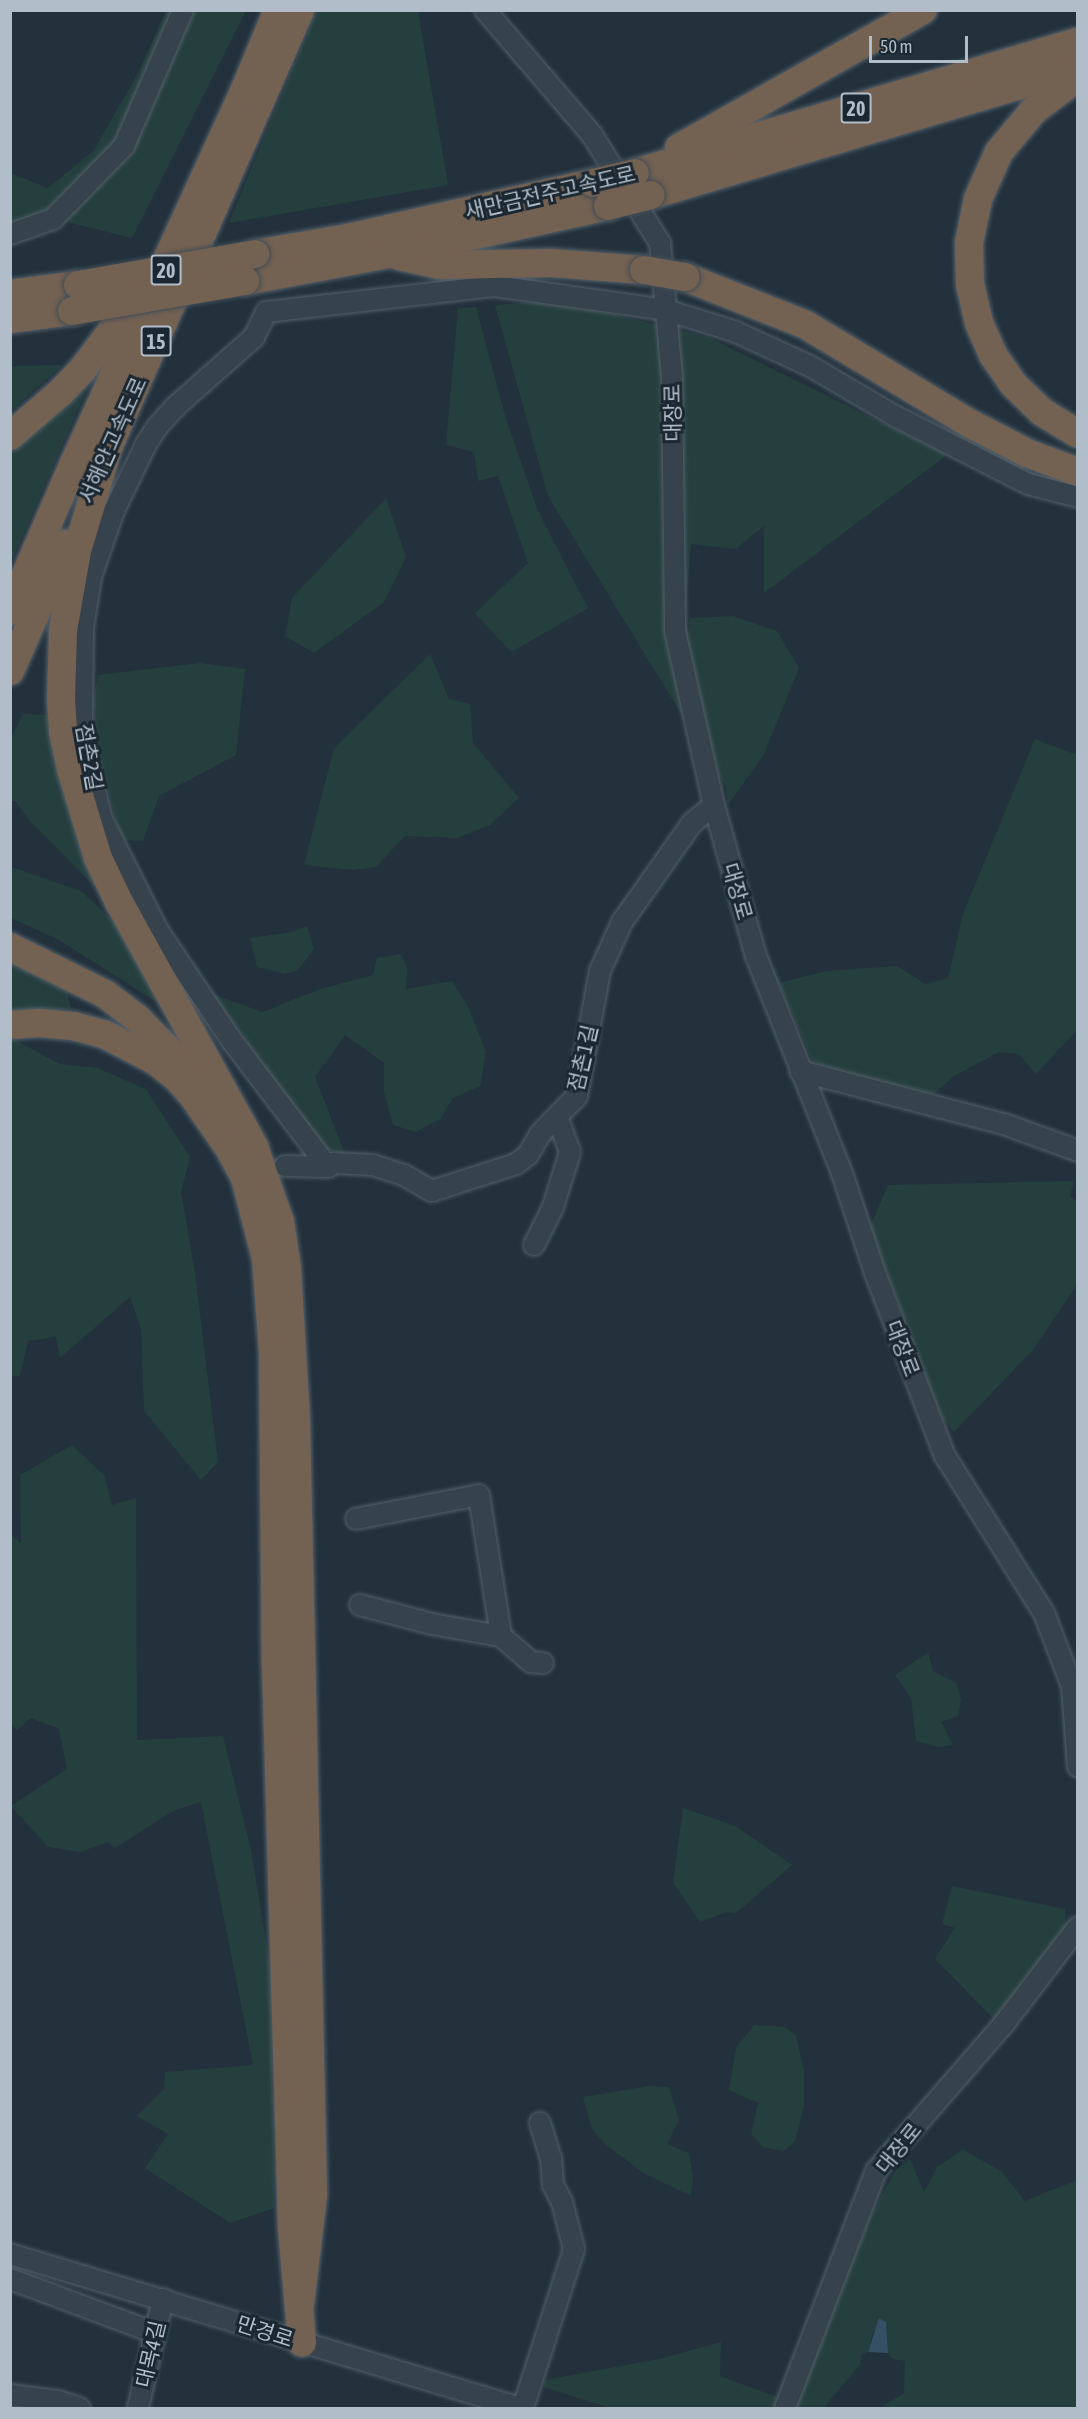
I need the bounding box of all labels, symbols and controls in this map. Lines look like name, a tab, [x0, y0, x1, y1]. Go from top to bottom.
scale bar	[872, 24, 971, 62]
text: 50 m	[880, 36, 912, 57]
road number: 20	[840, 91, 872, 125]
street label: 새만금전주고속도로	[462, 160, 638, 224]
road number: 20	[150, 253, 182, 287]
road number: 15	[140, 324, 172, 358]
street label: 서해안고속도로	[73, 373, 151, 507]
street label: 대장로	[659, 384, 685, 442]
street label: 점촌2길	[72, 721, 108, 793]
street label: 대장로	[718, 860, 758, 922]
street label: 점촌1길	[562, 1022, 602, 1094]
street label: 대장로	[881, 1316, 925, 1380]
street label: 대장로	[870, 2118, 926, 2178]
street label: 만경로	[234, 2310, 296, 2352]
street label: 대목4길	[130, 2318, 170, 2390]

